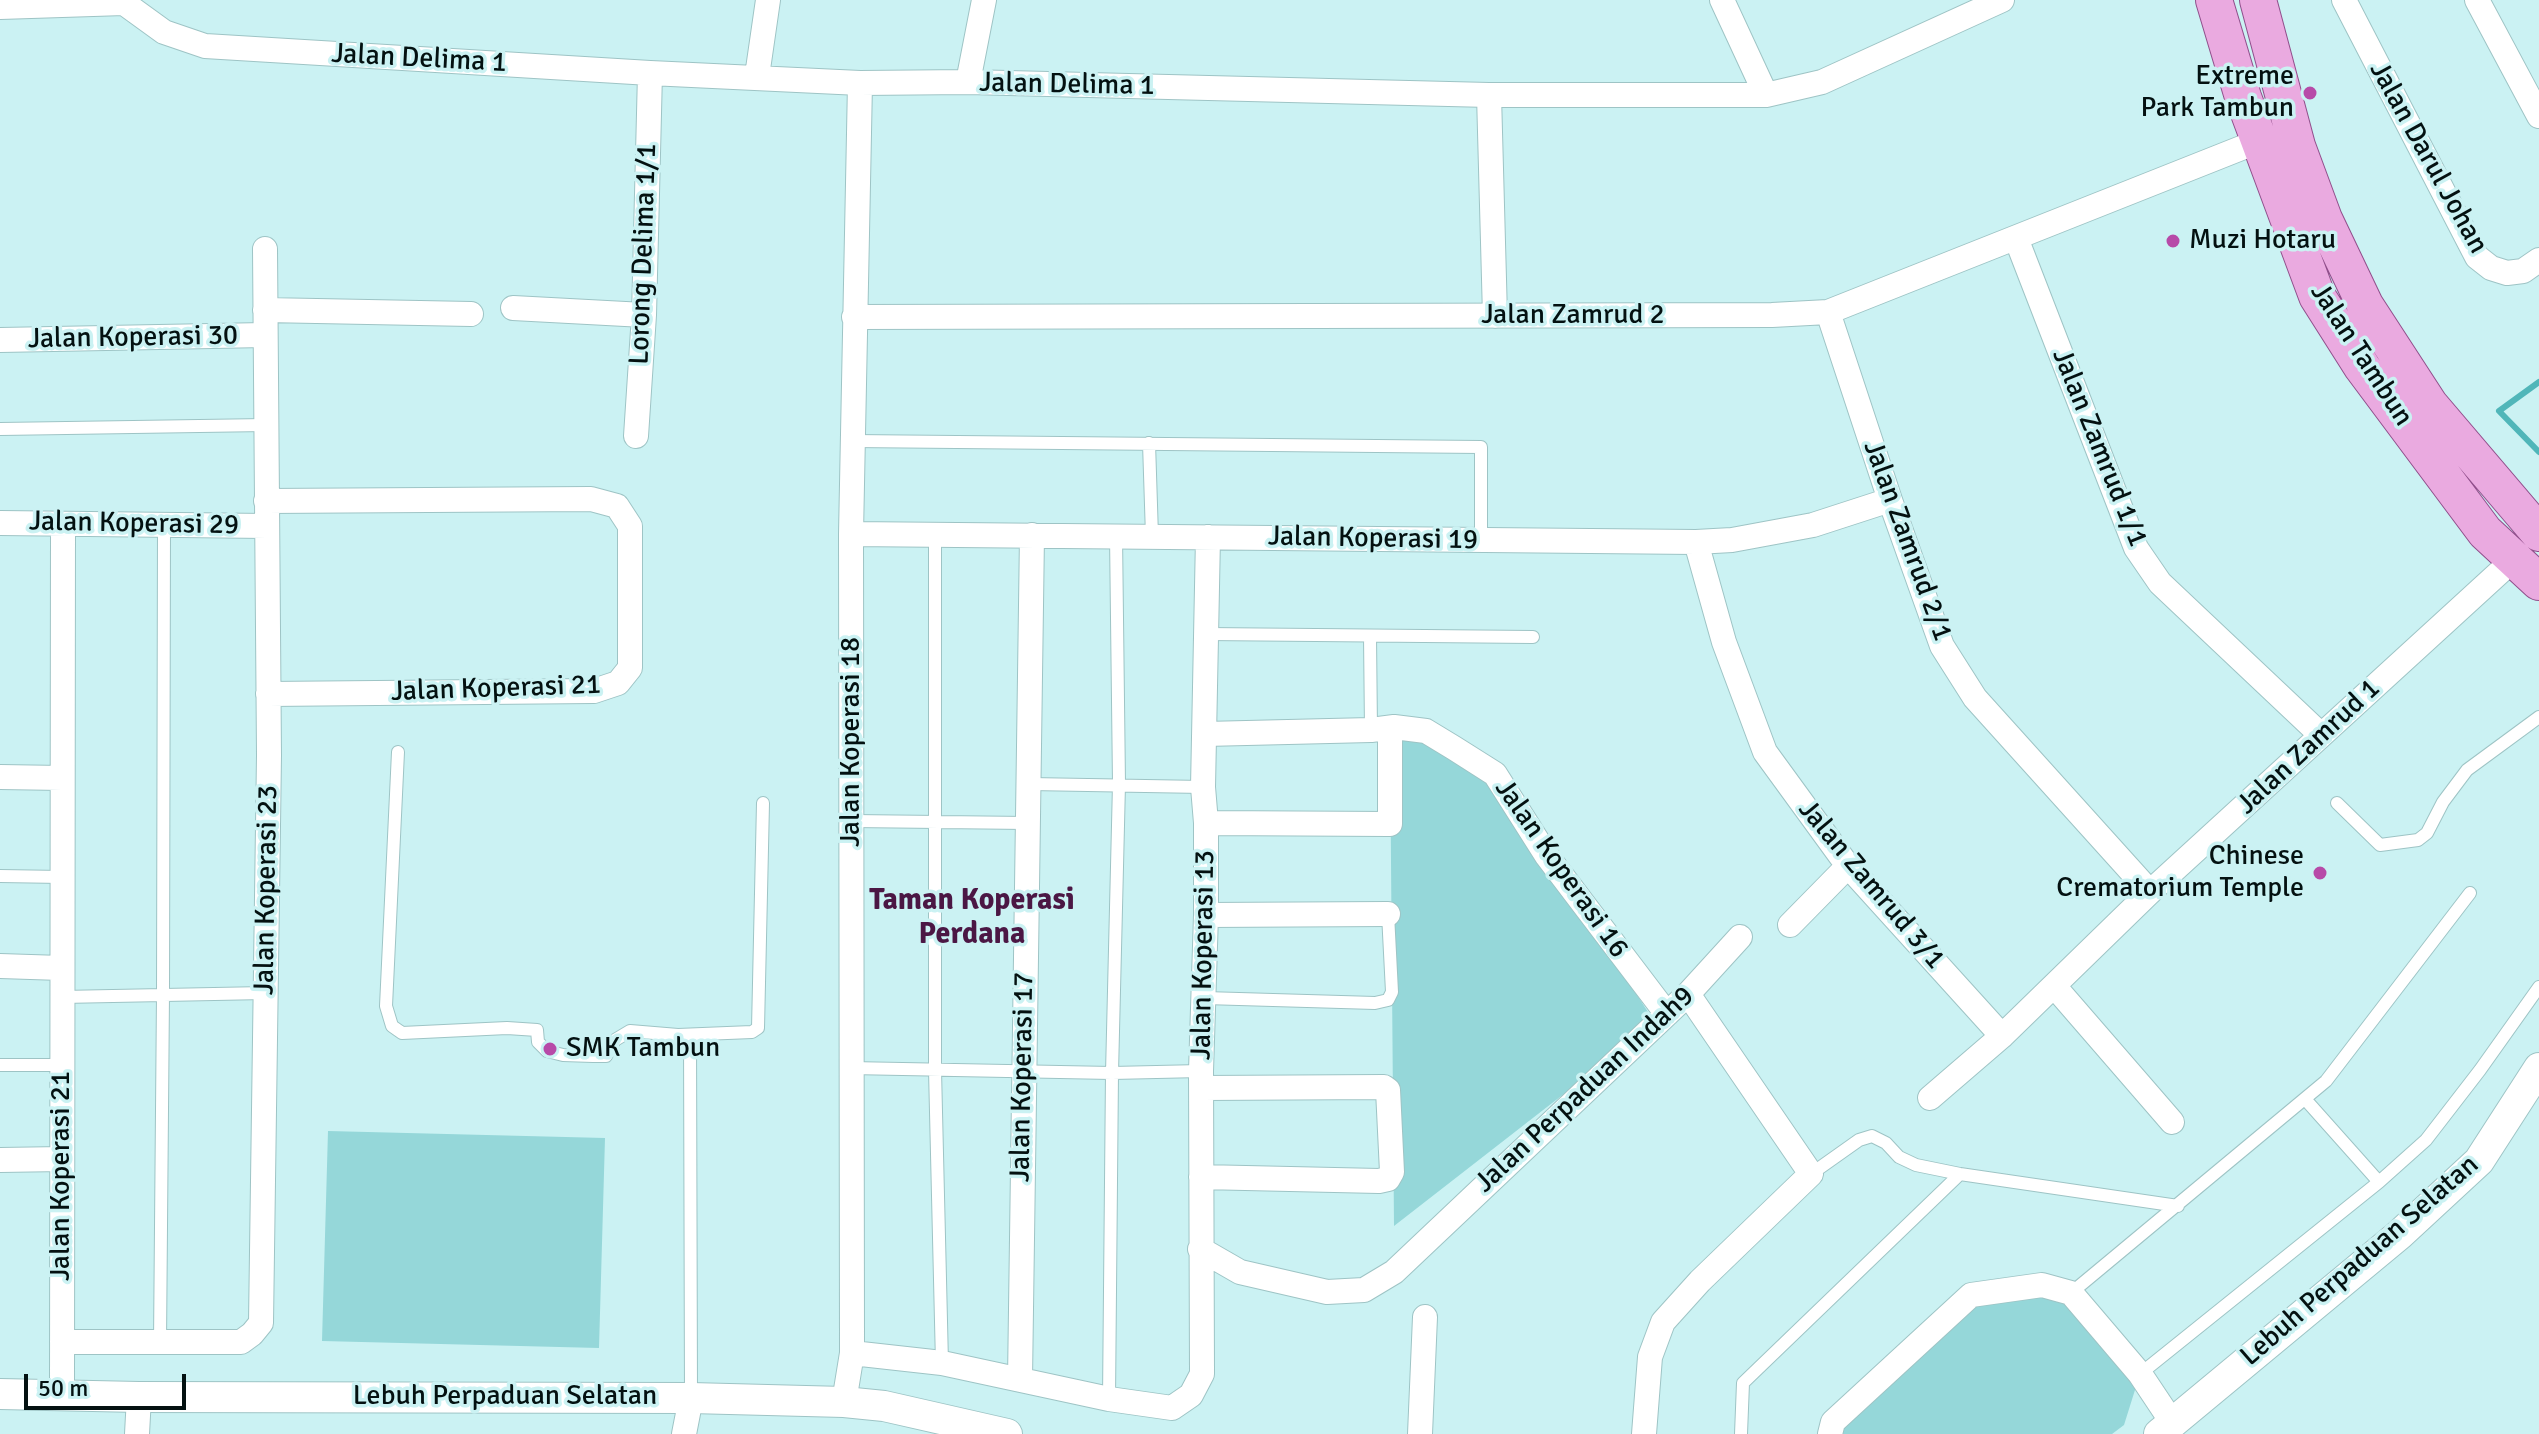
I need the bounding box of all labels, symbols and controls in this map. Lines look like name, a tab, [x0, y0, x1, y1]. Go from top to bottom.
street label: Jalan Delima 1	[330, 38, 508, 80]
street label: Jalan Darul Johan	[2361, 56, 2495, 260]
place label: Extreme Park Tambun	[2140, 60, 2294, 126]
street label: Jalan Delima 1	[979, 67, 1155, 103]
marker: Extreme Park Tambun	[2301, 84, 2319, 102]
street label: Lorong Delima 1/1	[623, 143, 665, 365]
place label: Muzi Hotaru	[2189, 224, 2336, 258]
marker: Muzi Hotaru	[2164, 232, 2182, 250]
street label: Jalan Tambun	[2302, 277, 2420, 433]
street label: Jalan Zamrud 2	[1481, 299, 1665, 333]
street label: Jalan Koperasi 30	[28, 319, 238, 357]
street label: Jalan Zamrud 1/1	[2044, 344, 2154, 552]
street label: Jalan Zamrud 2/1	[1855, 436, 1959, 646]
street label: Jalan Koperasi 29	[29, 505, 239, 543]
street label: Jalan Koperasi 19	[1268, 520, 1478, 558]
street label: Jalan Koperasi 18	[835, 637, 869, 847]
street label: Jalan Koperasi 21	[390, 669, 602, 709]
street label: Jalan Zamrud 1	[2230, 672, 2388, 822]
street label: Jalan Koperasi 16	[1487, 773, 1635, 965]
street label: Jalan Koperasi 23	[248, 785, 286, 995]
street label: Jalan Zamrud 3/1	[1791, 794, 1951, 976]
place label: Chinese Crematorium Temple	[2056, 840, 2304, 906]
street label: Jalan Koperasi 13	[1185, 850, 1223, 1060]
marker: Chinese Crematorium Temple	[2311, 864, 2329, 882]
district label: Taman Koperasi Perdana	[869, 883, 1075, 954]
street label: Jalan Koperasi 17	[1004, 972, 1042, 1182]
street label: Jalan Perpaduan Indah9	[1469, 980, 1701, 1200]
place label: SMK Tambun	[566, 1032, 720, 1066]
marker: SMK Tambun	[541, 1040, 559, 1058]
street label: Jalan Koperasi 21	[45, 1071, 79, 1281]
street label: Lebuh Perpaduan Selatan	[2234, 1148, 2486, 1374]
scale bar	[28, 1358, 190, 1408]
text: 50 m	[38, 1373, 88, 1403]
street label: Lebuh Perpaduan Selatan	[353, 1380, 657, 1414]

